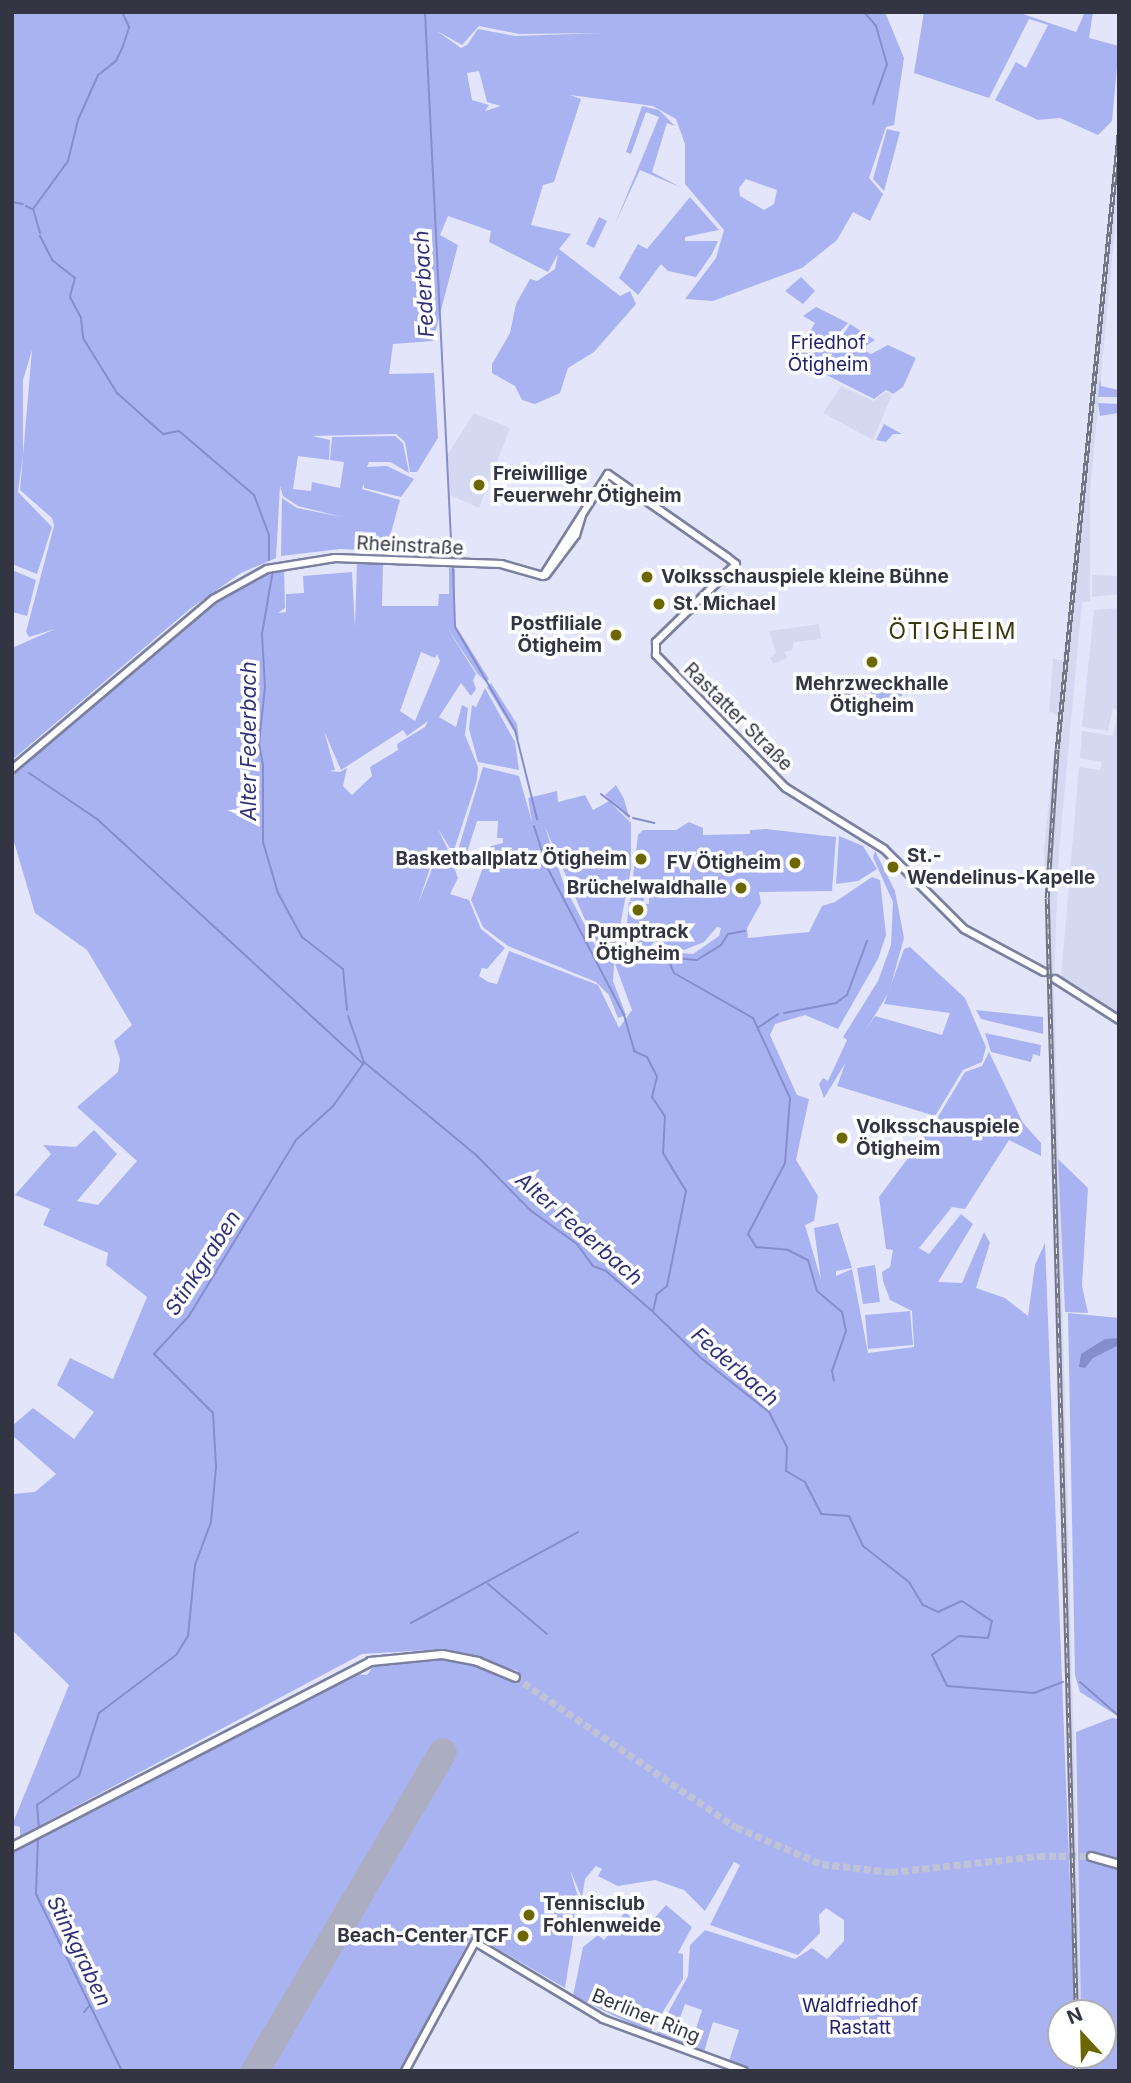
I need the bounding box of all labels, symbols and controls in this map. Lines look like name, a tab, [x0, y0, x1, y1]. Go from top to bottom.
water label: Federbach	[409, 230, 439, 338]
park label: Friedhof Ötigheim	[788, 332, 868, 376]
place label: Freiwillige Feuerwehr Ötigheim	[493, 463, 682, 507]
marker: Freiwillige Feuerwehr Ötigheim	[471, 477, 487, 493]
street label: Rheinstraße	[356, 532, 464, 560]
place label: Volksschauspiele kleine Bühne	[661, 566, 949, 588]
marker: Volksschauspiele kleine Bühne	[639, 569, 655, 585]
place label: St. Michael	[673, 593, 777, 615]
marker: St. Michael	[651, 596, 667, 612]
place label: Postfiliale Ötigheim	[511, 613, 602, 657]
district label: ÖTIGHEIM	[890, 617, 1016, 645]
marker: Postfiliale Ötigheim	[608, 627, 624, 643]
marker: Mehrzweckhalle Ötigheim	[864, 654, 880, 670]
street label: Rastatter Straße	[679, 658, 797, 776]
water label: Alter Federbach	[236, 661, 262, 821]
place label: Mehrzweckhalle Ötigheim	[795, 673, 949, 717]
place label: St.- Wendelinus-Kapelle	[907, 845, 1095, 889]
place label: Basketballplatz Ötigheim	[395, 848, 627, 870]
marker: Basketballplatz Ötigheim	[633, 851, 649, 867]
place label: FV Ötigheim	[667, 852, 781, 874]
marker: FV Ötigheim	[787, 855, 803, 871]
marker: St.- Wendelinus-Kapelle	[885, 859, 901, 875]
place label: Brüchelwaldhalle	[567, 877, 727, 899]
marker: Brüchelwaldhalle	[733, 880, 749, 896]
marker: Pumptrack Ötigheim	[630, 902, 646, 918]
place label: Pumptrack Ötigheim	[587, 921, 689, 965]
place label: Volksschauspiele Ötigheim	[856, 1116, 1020, 1160]
marker: Volksschauspiele Ötigheim	[834, 1130, 850, 1146]
water label: Alter Federbach	[511, 1167, 647, 1291]
water label: Stinkgraben	[160, 1206, 246, 1320]
water label: Federbach	[686, 1322, 784, 1412]
water label: Stinkgraben	[41, 1892, 117, 2010]
place label: Tennisclub Fohlenweide	[543, 1893, 661, 1937]
marker: Tennisclub Fohlenweide	[521, 1907, 537, 1923]
place label: Beach-Center TCF	[337, 1925, 509, 1947]
marker: Beach-Center TCF	[515, 1928, 531, 1944]
street label: Berliner Ring	[589, 1984, 703, 2048]
park label: Waldfriedhof Rastatt	[802, 1995, 918, 2039]
north arrow	[1047, 1999, 1117, 2069]
text: N	[1064, 2003, 1086, 2029]

